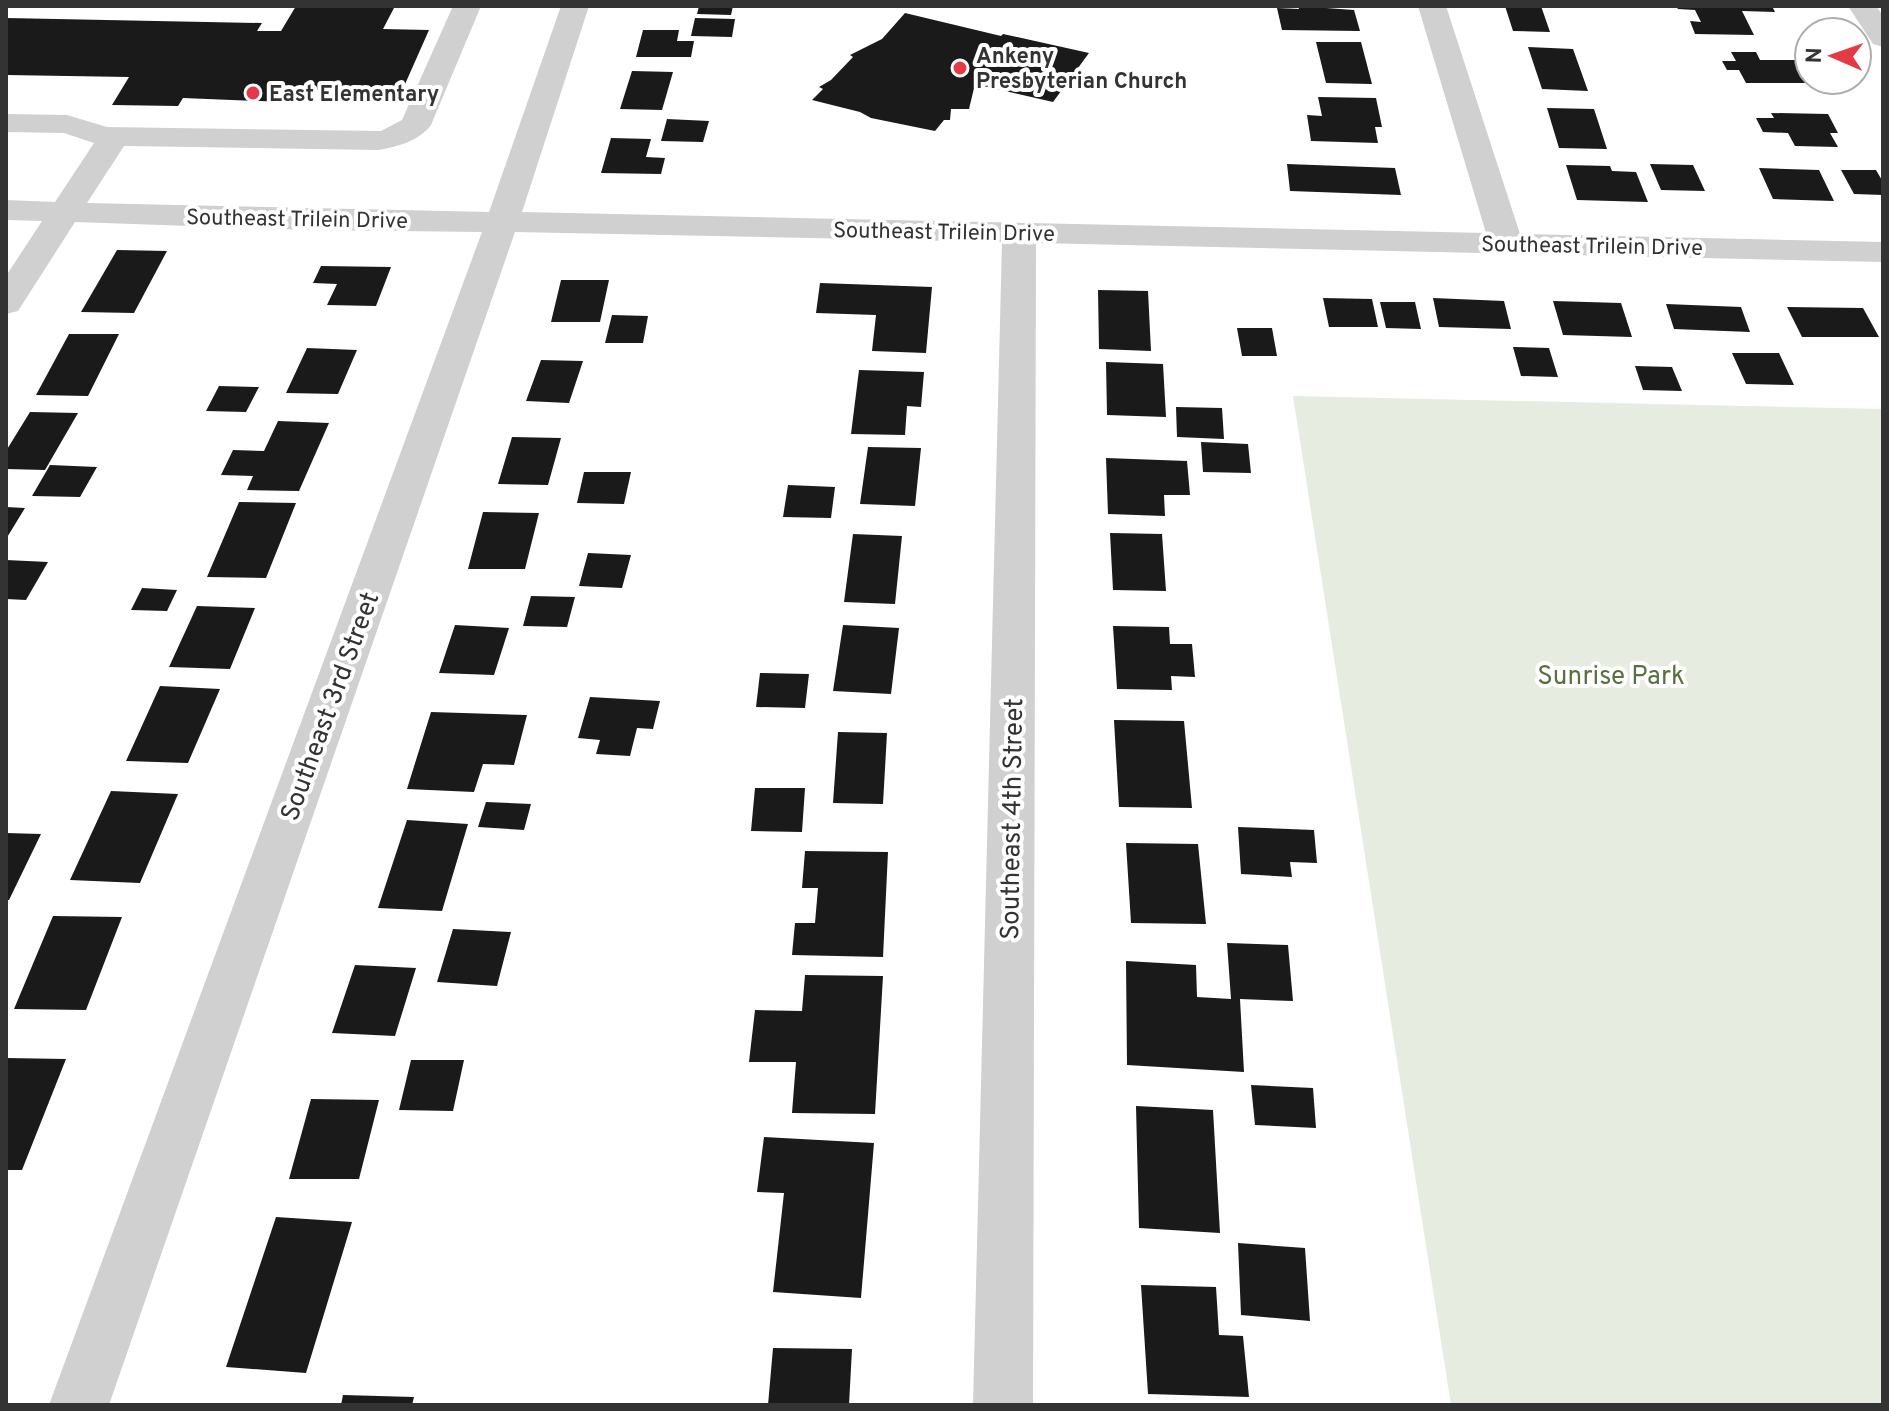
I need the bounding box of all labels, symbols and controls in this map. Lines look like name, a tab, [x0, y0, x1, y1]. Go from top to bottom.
north arrow	[1793, 16, 1873, 96]
place label: Ankeny Presbyterian Church	[976, 44, 1187, 96]
text: N	[1802, 47, 1829, 64]
marker: Ankeny Presbyterian Church	[951, 59, 969, 77]
place label: East Elementary	[269, 82, 439, 109]
marker: East Elementary	[244, 84, 262, 102]
street label: Southeast Trilein Drive	[186, 205, 408, 236]
street label: Southeast Trilein Drive	[833, 218, 1055, 249]
street label: Southeast Trilein Drive	[1481, 232, 1703, 263]
street label: Southeast 3rd Street	[275, 588, 388, 826]
park label: Sunrise Park	[1537, 661, 1685, 694]
street label: Southeast 4th Street	[995, 698, 1032, 940]

